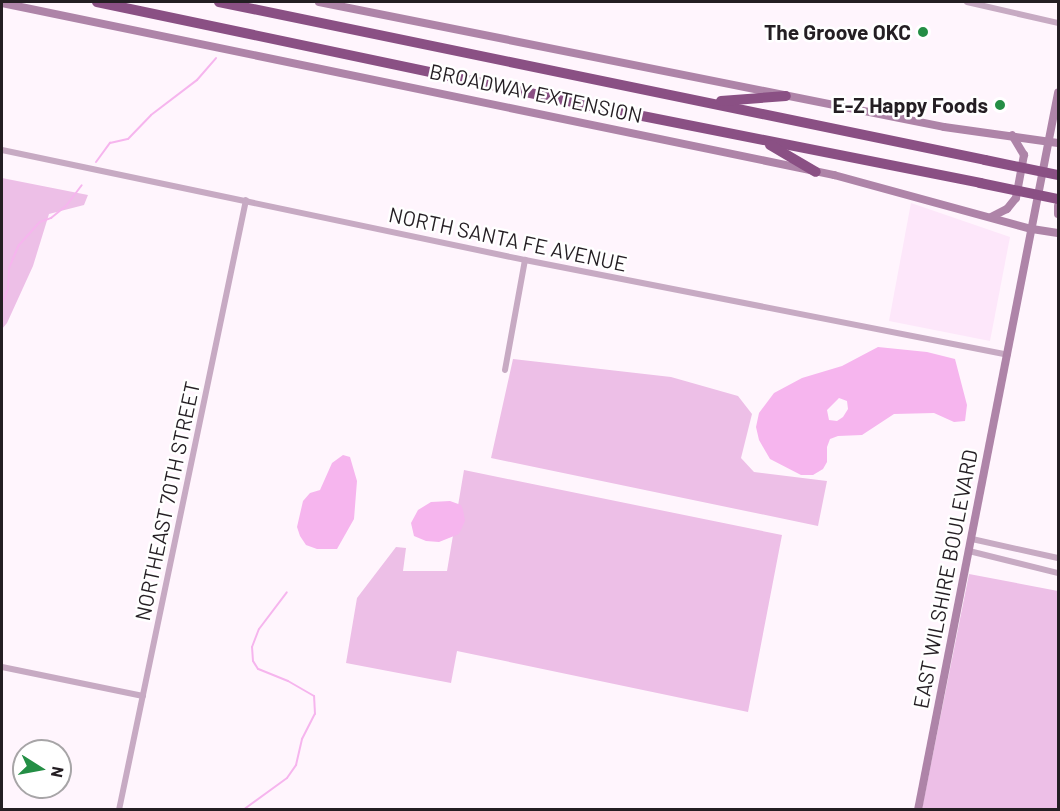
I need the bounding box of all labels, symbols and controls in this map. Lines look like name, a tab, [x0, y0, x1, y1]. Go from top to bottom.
place label: The Groove OKC	[764, 19, 911, 45]
marker: The Groove OKC	[916, 25, 930, 39]
street label: BROADWAY EXTENSION	[427, 58, 645, 128]
place label: E-Z Happy Foods	[832, 92, 988, 118]
marker: E-Z Happy Foods	[993, 98, 1007, 112]
street label: NORTH SANTA FE AVENUE	[387, 201, 629, 277]
street label: NORTHEAST 70TH STREET	[129, 379, 205, 623]
street label: EAST WILSHIRE BOULEVARD	[908, 447, 982, 711]
north arrow	[12, 739, 72, 799]
text: N	[48, 765, 69, 779]

